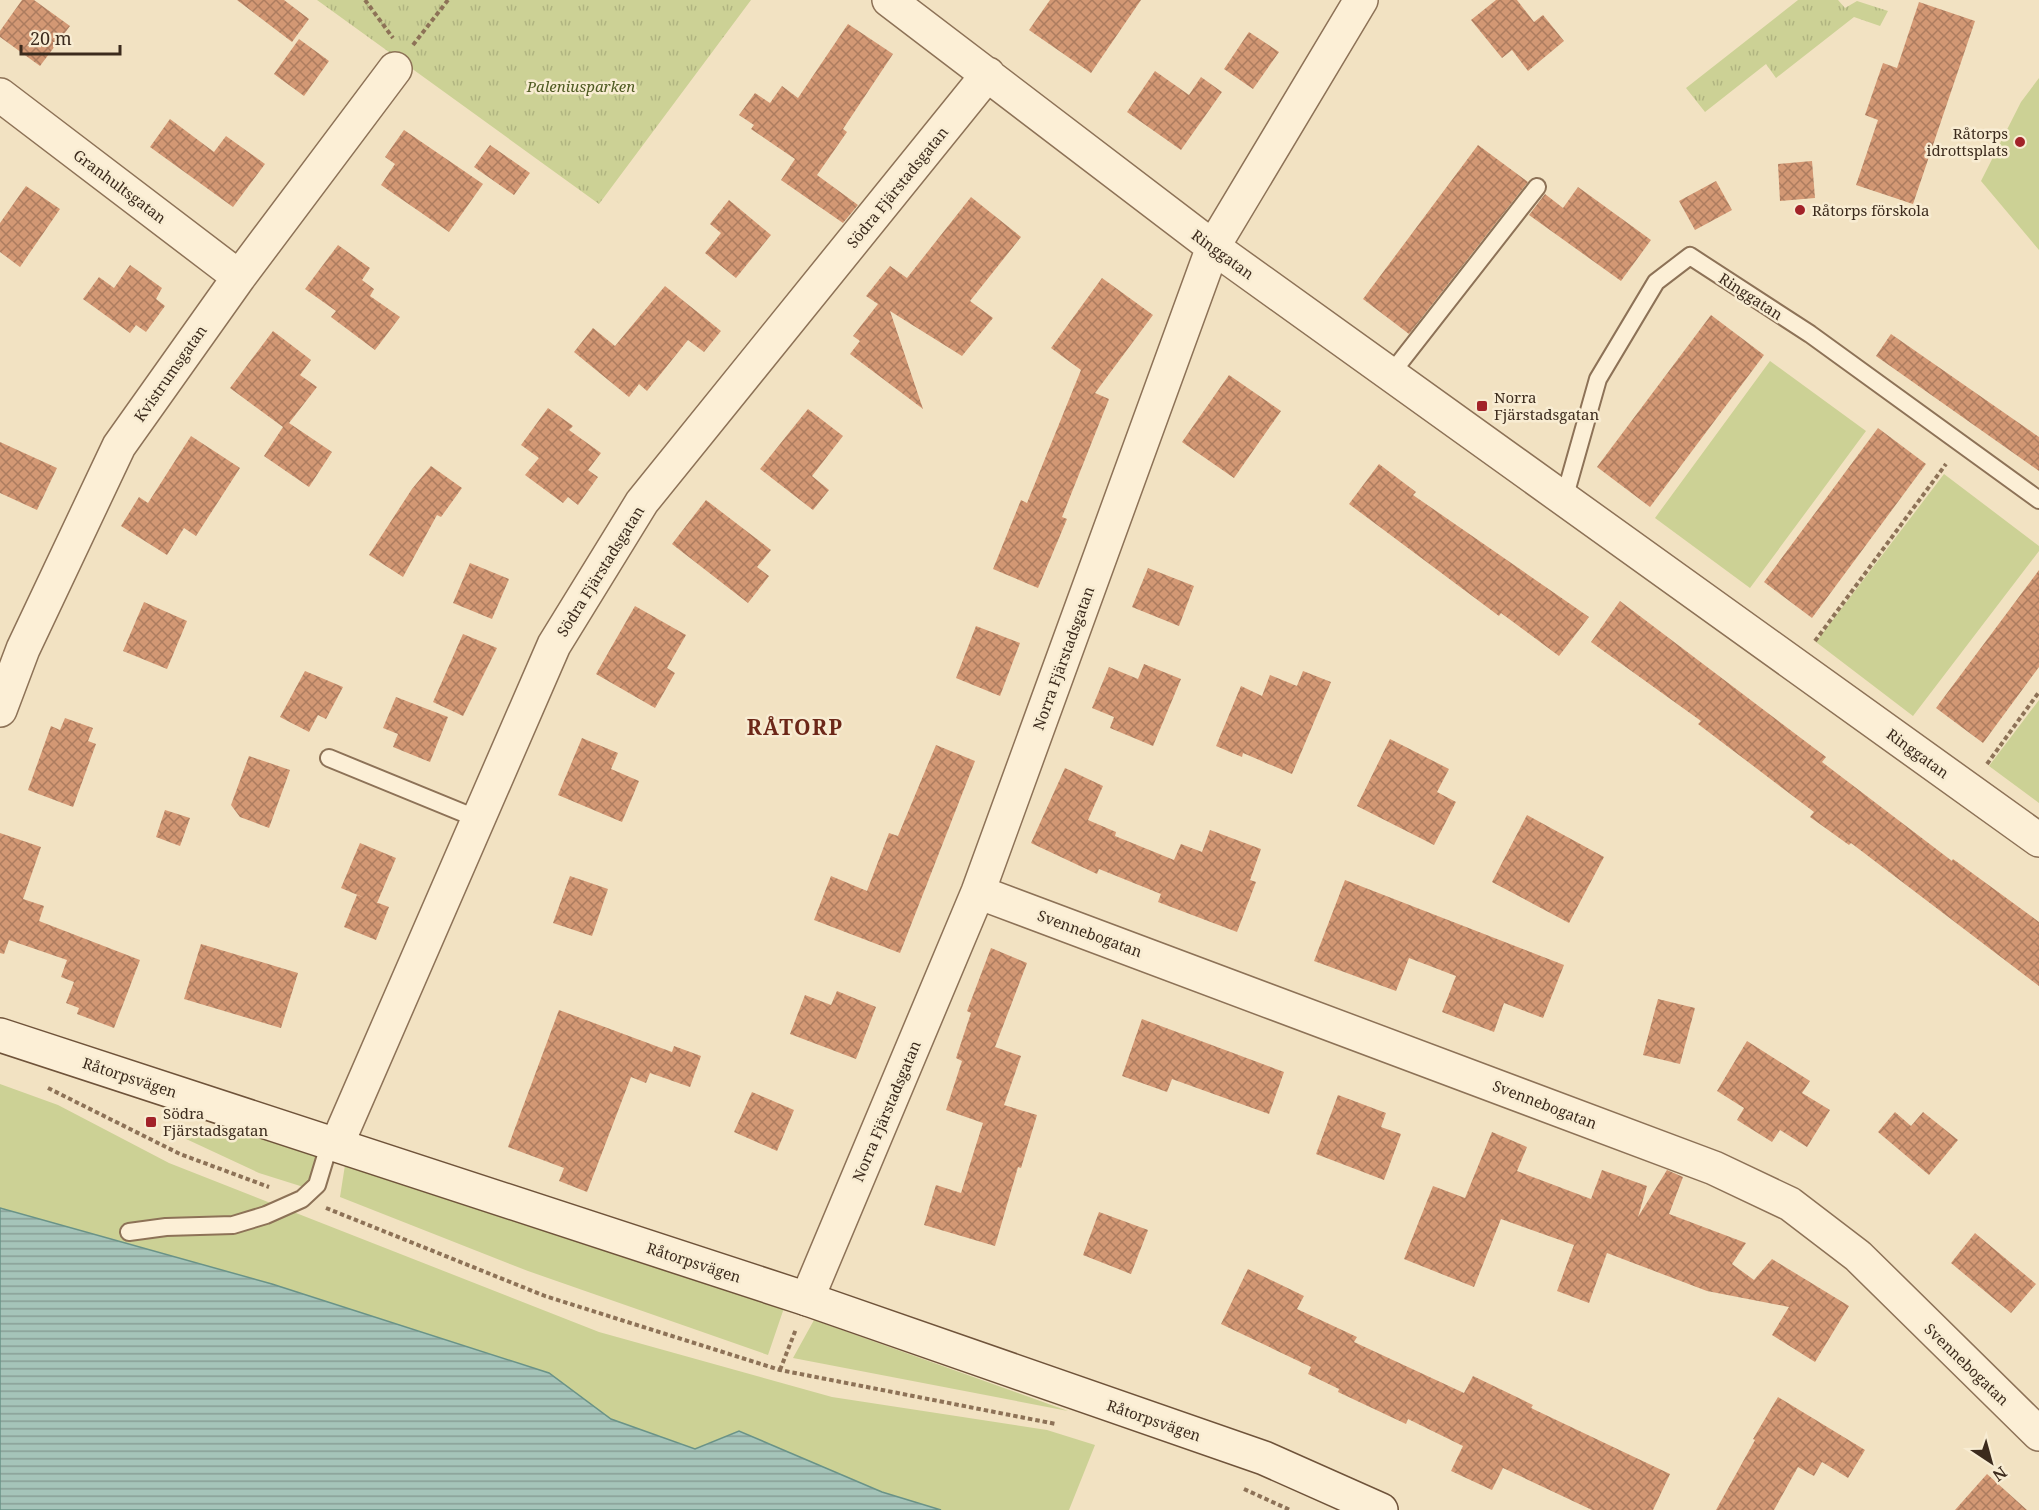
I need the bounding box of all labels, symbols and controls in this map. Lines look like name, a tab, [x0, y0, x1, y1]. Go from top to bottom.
scale bar	[21, 18, 120, 56]
text: 20 m	[30, 26, 72, 50]
park label: Paleniusparken	[526, 76, 635, 96]
street label: Södra Fjärstadsgatan	[842, 122, 952, 252]
place label: Råtorps idrottsplats	[1927, 123, 2008, 160]
marker: Råtorps idrottsplats	[2013, 135, 2027, 149]
street label: Granhultsgatan	[70, 145, 171, 228]
place label: Råtorps förskola	[1812, 200, 1929, 220]
marker: Råtorps förskola	[1793, 203, 1807, 217]
street label: Ringgatan	[1188, 225, 1258, 284]
street label: Ringgatan	[1715, 268, 1787, 324]
street label: Kvistrumsgatan	[129, 321, 211, 425]
place label: Norra Fjärstadsgatan	[1494, 387, 1600, 424]
marker: Norra Fjärstadsgatan	[1475, 399, 1489, 413]
street label: Södra Fjärstadsgatan	[552, 502, 648, 640]
street label: Norra Fjärstadsgatan	[1028, 583, 1098, 733]
district label: RÅTORP	[747, 713, 843, 741]
street label: Ringgatan	[1883, 724, 1953, 783]
street label: Svennebogatan	[1035, 905, 1145, 961]
street label: Norra Fjärstadsgatan	[847, 1037, 925, 1185]
street label: Råtorpsvägen	[80, 1052, 180, 1102]
street label: Svennebogatan	[1490, 1075, 1600, 1133]
place label: Södra Fjärstadsgatan	[163, 1103, 269, 1140]
marker: Södra Fjärstadsgatan	[144, 1115, 158, 1129]
street label: Råtorpsvägen	[644, 1237, 744, 1287]
street label: Svennebogatan	[1920, 1319, 2014, 1410]
street label: Råtorpsvägen	[1104, 1395, 1204, 1446]
north arrow	[1961, 1432, 2021, 1492]
text: N	[1988, 1462, 2011, 1487]

